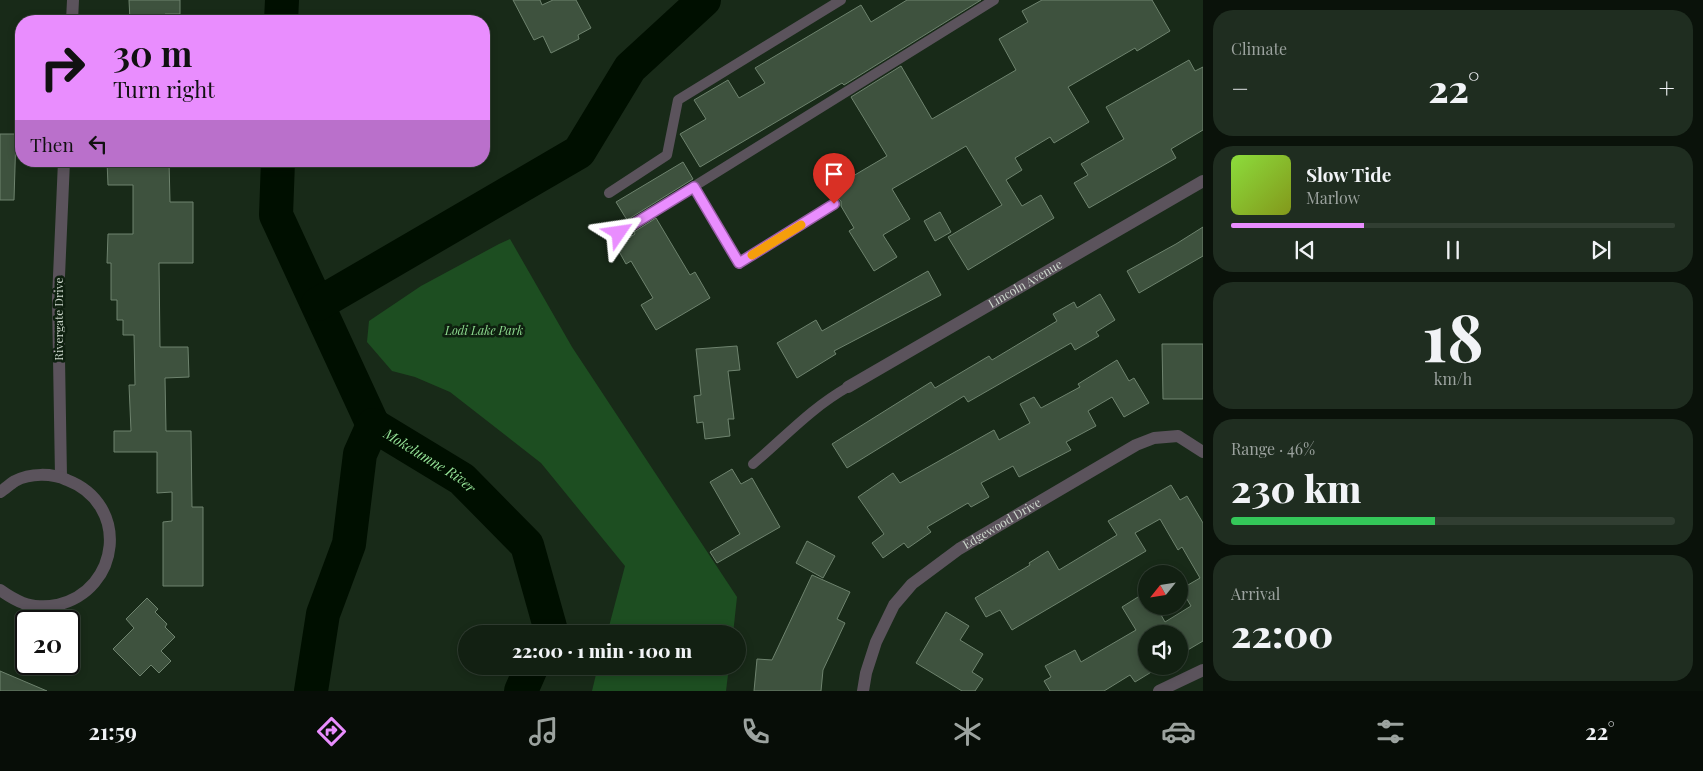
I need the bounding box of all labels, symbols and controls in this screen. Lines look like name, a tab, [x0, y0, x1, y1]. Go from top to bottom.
text: 30 m	[113, 29, 193, 76]
icon: right	[30, 35, 95, 100]
text: Climate	[1231, 38, 1287, 59]
text: 22°	[1428, 62, 1480, 113]
text: −	[1231, 69, 1249, 106]
text: +	[1659, 69, 1675, 106]
text: Turn right	[113, 74, 215, 104]
icon: left	[84, 130, 112, 158]
text: Then	[30, 131, 74, 157]
pin	[813, 153, 855, 204]
icon: arrive	[820, 160, 848, 188]
text: Slow Tide	[1306, 161, 1391, 187]
text: Marlow	[1306, 187, 1360, 208]
position arrow	[592, 206, 644, 258]
icon: previous	[1291, 236, 1319, 264]
icon: pause	[1439, 236, 1467, 264]
icon: next	[1587, 236, 1615, 264]
street label: Lincoln Avenue	[985, 256, 1065, 311]
street label: Rivergate Drive	[50, 277, 66, 361]
text: 18	[1422, 292, 1484, 378]
park label: Lodi Lake Park	[444, 322, 523, 338]
text: km/h	[1434, 368, 1472, 389]
water label: Mokelumne River	[380, 423, 481, 497]
text: Range · 46%	[1231, 438, 1315, 459]
text: 230 km	[1231, 462, 1361, 513]
street label: Edgewood Drive	[959, 494, 1043, 552]
north arrow	[1138, 565, 1188, 615]
map controls	[1138, 565, 1188, 675]
text: Arrival	[1231, 583, 1280, 604]
text: 22:00	[1231, 607, 1333, 658]
speed limit sign: 20	[15, 610, 80, 675]
button: sound	[1138, 625, 1188, 675]
text: 22:00 · 1 min · 100 m	[512, 637, 692, 663]
icon: directions	[314, 714, 349, 749]
icon: music	[526, 714, 561, 749]
icon: phone	[738, 714, 773, 749]
icon: climate	[950, 714, 985, 749]
icon: car	[1161, 714, 1196, 749]
icon: filters	[1373, 714, 1408, 749]
text: 21:59	[88, 716, 137, 746]
text: 22°	[1585, 716, 1615, 746]

